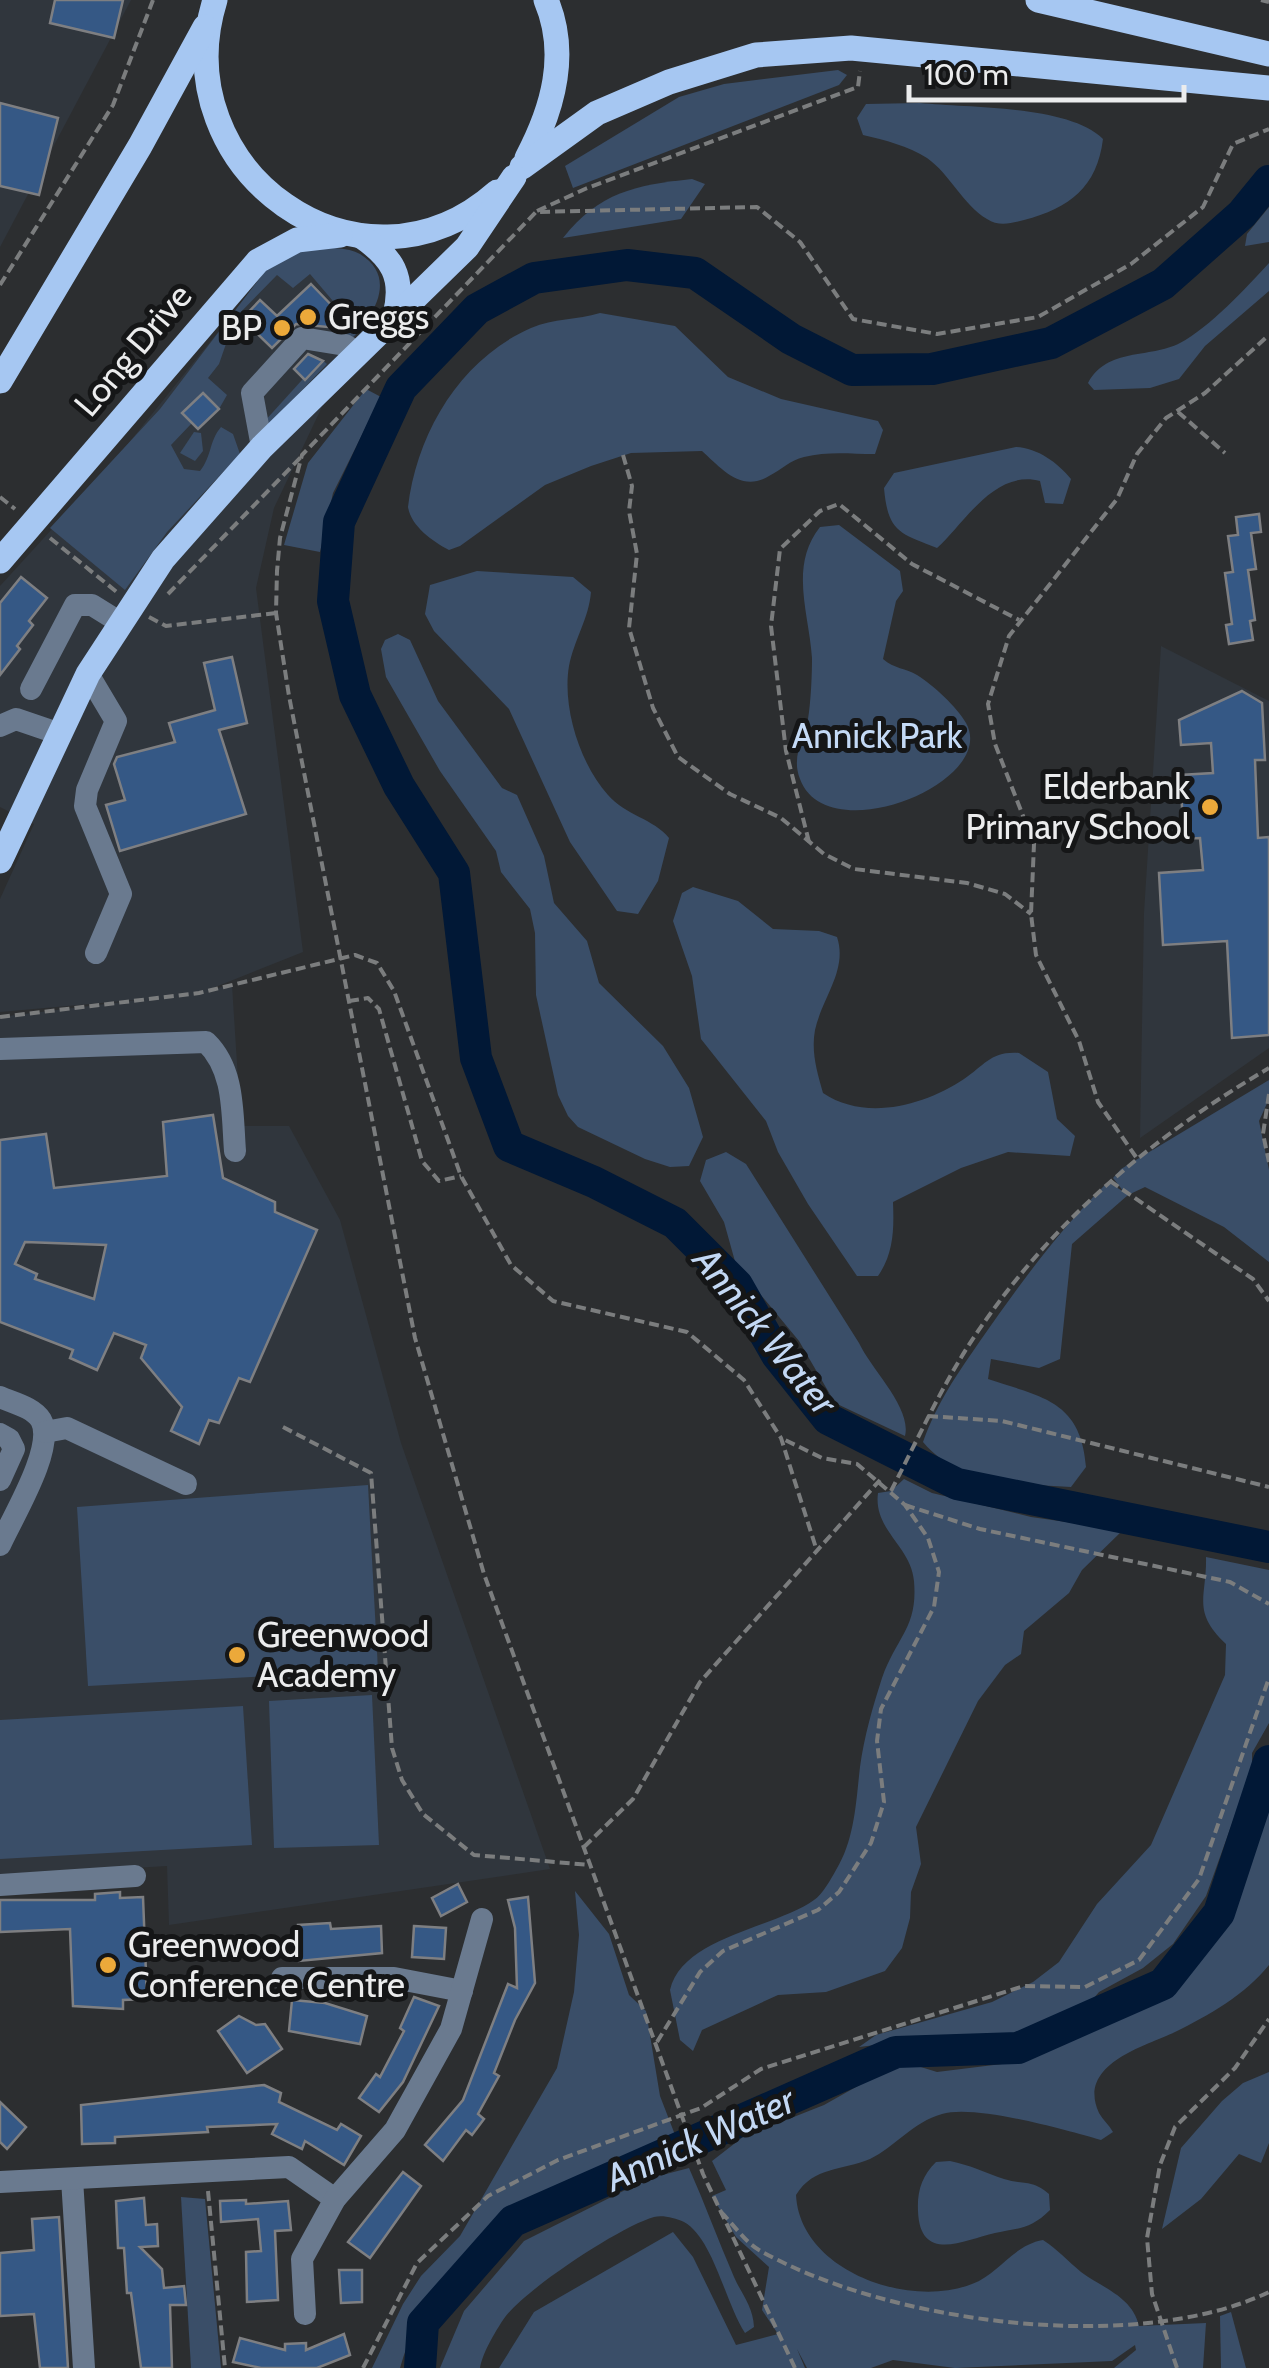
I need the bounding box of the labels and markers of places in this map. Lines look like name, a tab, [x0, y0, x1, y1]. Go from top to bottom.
place label: Greggs	[328, 295, 429, 338]
place label: BP	[221, 306, 262, 349]
marker: Greggs	[297, 306, 319, 328]
marker: BP	[271, 317, 293, 339]
place label: Elderbank Primary School	[966, 765, 1191, 848]
marker: Elderbank Primary School	[1199, 796, 1221, 818]
place label: Greenwood Academy	[257, 1613, 429, 1696]
marker: Greenwood Academy	[226, 1644, 248, 1666]
place label: Greenwood Conference Centre	[128, 1923, 405, 2006]
marker: Greenwood Conference Centre	[97, 1954, 119, 1976]

